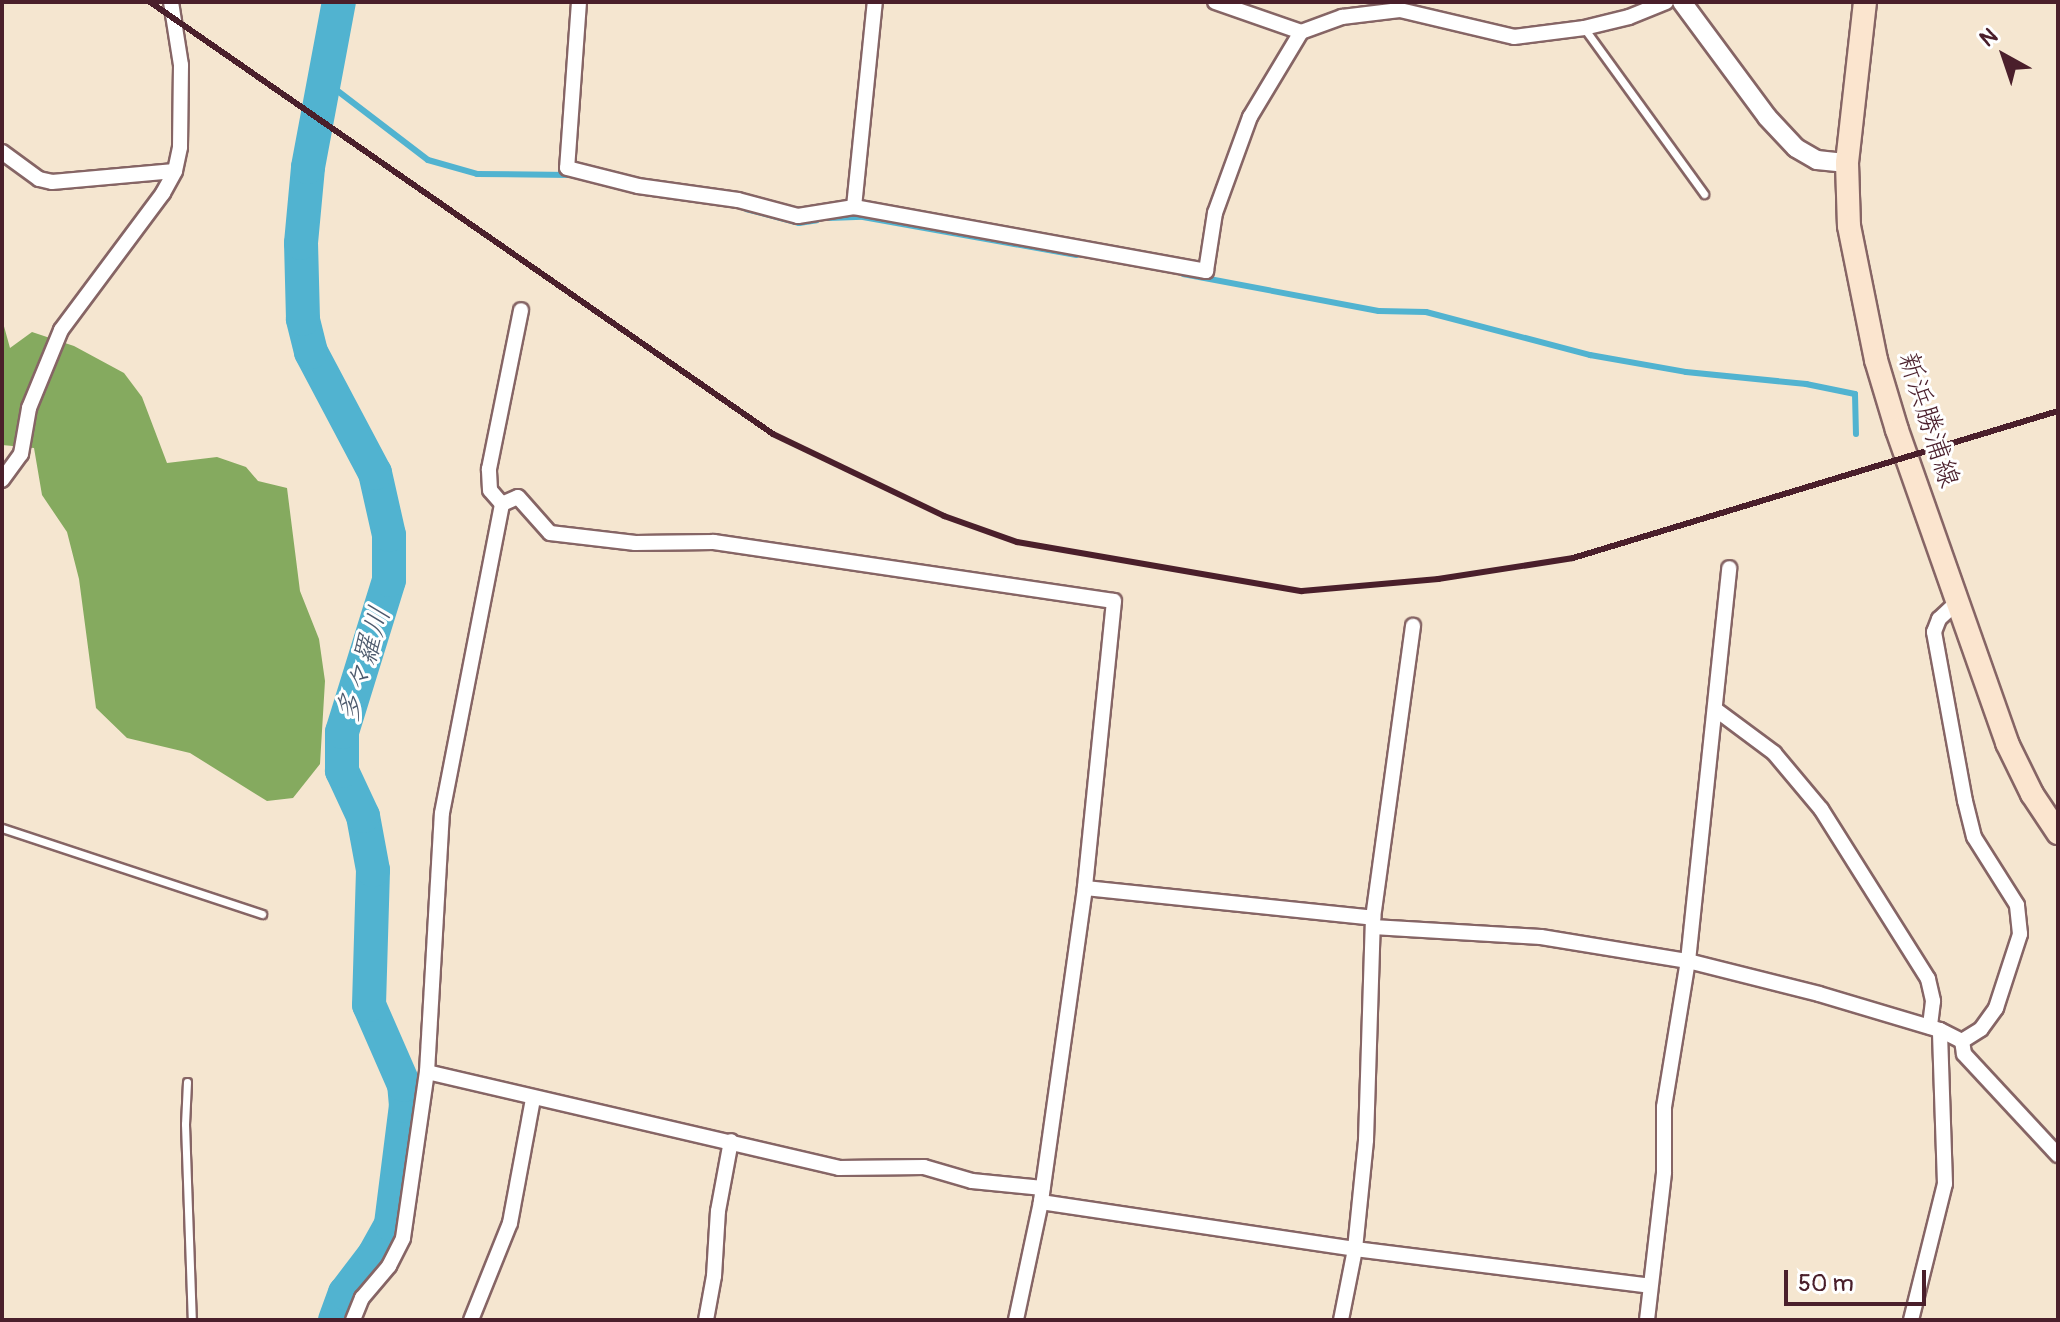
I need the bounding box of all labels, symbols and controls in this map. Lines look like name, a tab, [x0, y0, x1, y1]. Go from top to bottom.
north arrow	[1964, 16, 2044, 96]
text: N	[1974, 22, 2003, 53]
street label: 新浜勝浦線	[1890, 348, 1966, 492]
water label: 多々羅川	[329, 602, 399, 728]
scale bar	[1788, 1254, 1930, 1304]
text: 50 m	[1798, 1269, 1854, 1298]

